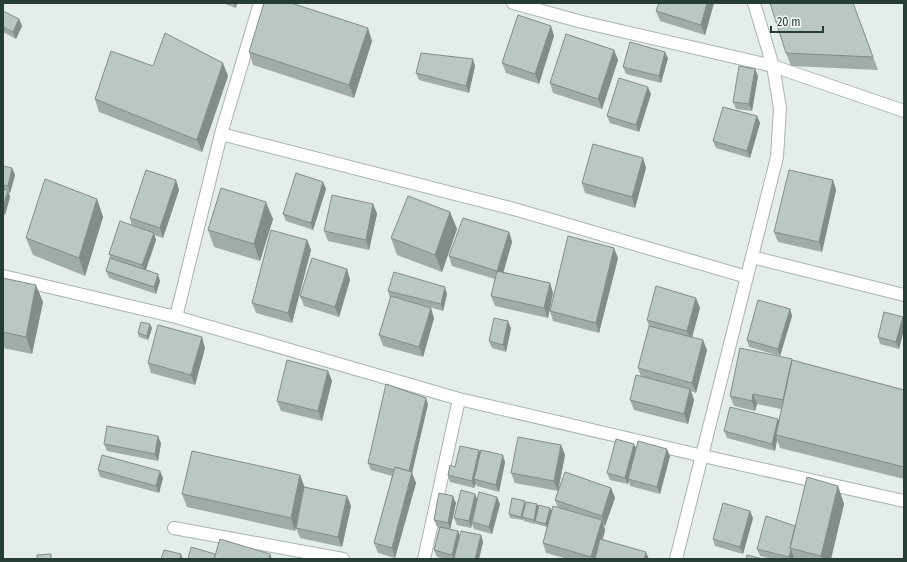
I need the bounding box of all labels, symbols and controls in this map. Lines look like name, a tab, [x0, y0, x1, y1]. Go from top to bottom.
scale bar	[771, 8, 823, 34]
text: 20 m	[777, 15, 801, 29]

